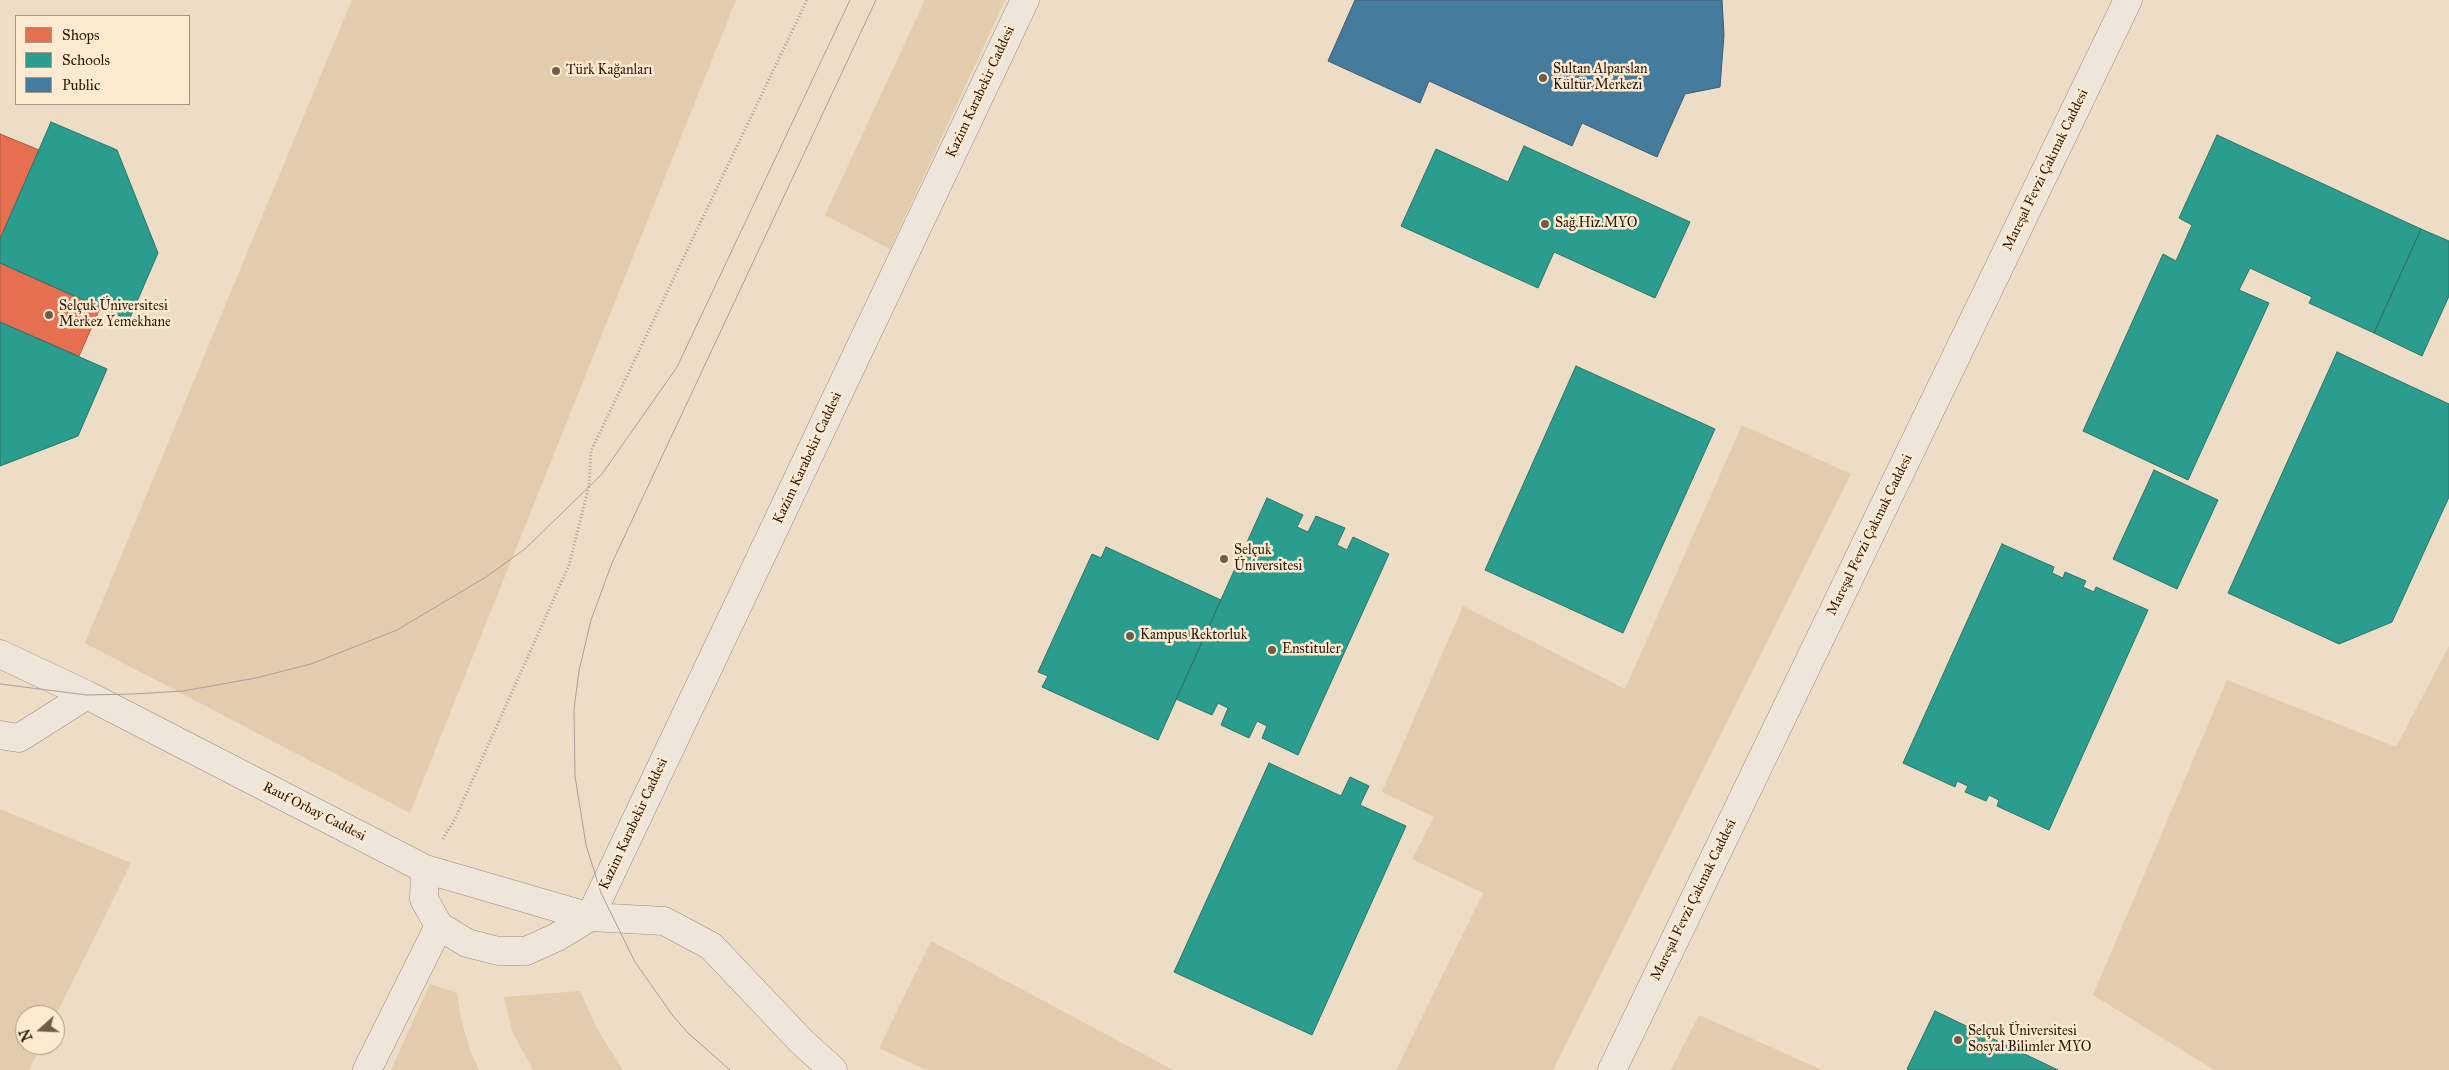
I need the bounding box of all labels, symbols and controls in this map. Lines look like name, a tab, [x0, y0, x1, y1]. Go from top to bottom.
legend	[15, 15, 190, 105]
street label: Kazim Karabekir Caddesi	[943, 23, 1019, 161]
text: Shops	[62, 26, 100, 44]
text: Schools	[62, 51, 110, 69]
place label: Sultan Alparslan Kültür Merkezi	[1553, 62, 1647, 94]
place label: Türk Kağanları	[566, 63, 652, 79]
marker: Türk Kağanları	[550, 65, 562, 77]
marker: Sultan Alparslan Kültür Merkezi	[1537, 72, 1549, 84]
text: Public	[62, 76, 100, 94]
street label: Mareşal Fevzi Çakmak Caddesi	[2000, 87, 2092, 253]
place label: Sağ.Hiz.MYO	[1555, 216, 1637, 232]
marker: Sağ.Hiz.MYO	[1539, 218, 1551, 230]
place label: Selçuk Üniversitesi Merkez Yemekhane	[59, 299, 171, 332]
marker: Selçuk Üniversitesi Merkez Yemekhane	[43, 309, 55, 321]
street label: Kazim Karabekir Caddesi	[770, 389, 846, 527]
street label: Mareşal Fevzi Çakmak Caddesi	[1824, 452, 1916, 618]
place label: Selçuk Üniversitesi	[1234, 543, 1302, 576]
marker: Selçuk Üniversitesi	[1218, 553, 1230, 565]
place label: Kampus Rektorluk	[1140, 628, 1247, 644]
marker: Kampus Rektorluk	[1124, 630, 1136, 642]
place label: Enstituler	[1282, 642, 1341, 658]
marker: Enstituler	[1266, 644, 1278, 656]
street label: Kazim Karabekir Caddesi	[596, 755, 672, 893]
street label: Rauf Orbay Caddesi	[260, 779, 368, 845]
street label: Mareşal Fevzi Çakmak Caddesi	[1648, 817, 1740, 983]
north arrow	[15, 1005, 65, 1055]
place label: Selçuk Üniversitesi Sosyal Bilimler MYO	[1968, 1024, 2091, 1056]
text: N	[16, 1026, 36, 1043]
marker: Selçuk Üniversitesi Sosyal Bilimler MYO	[1952, 1034, 1964, 1046]

